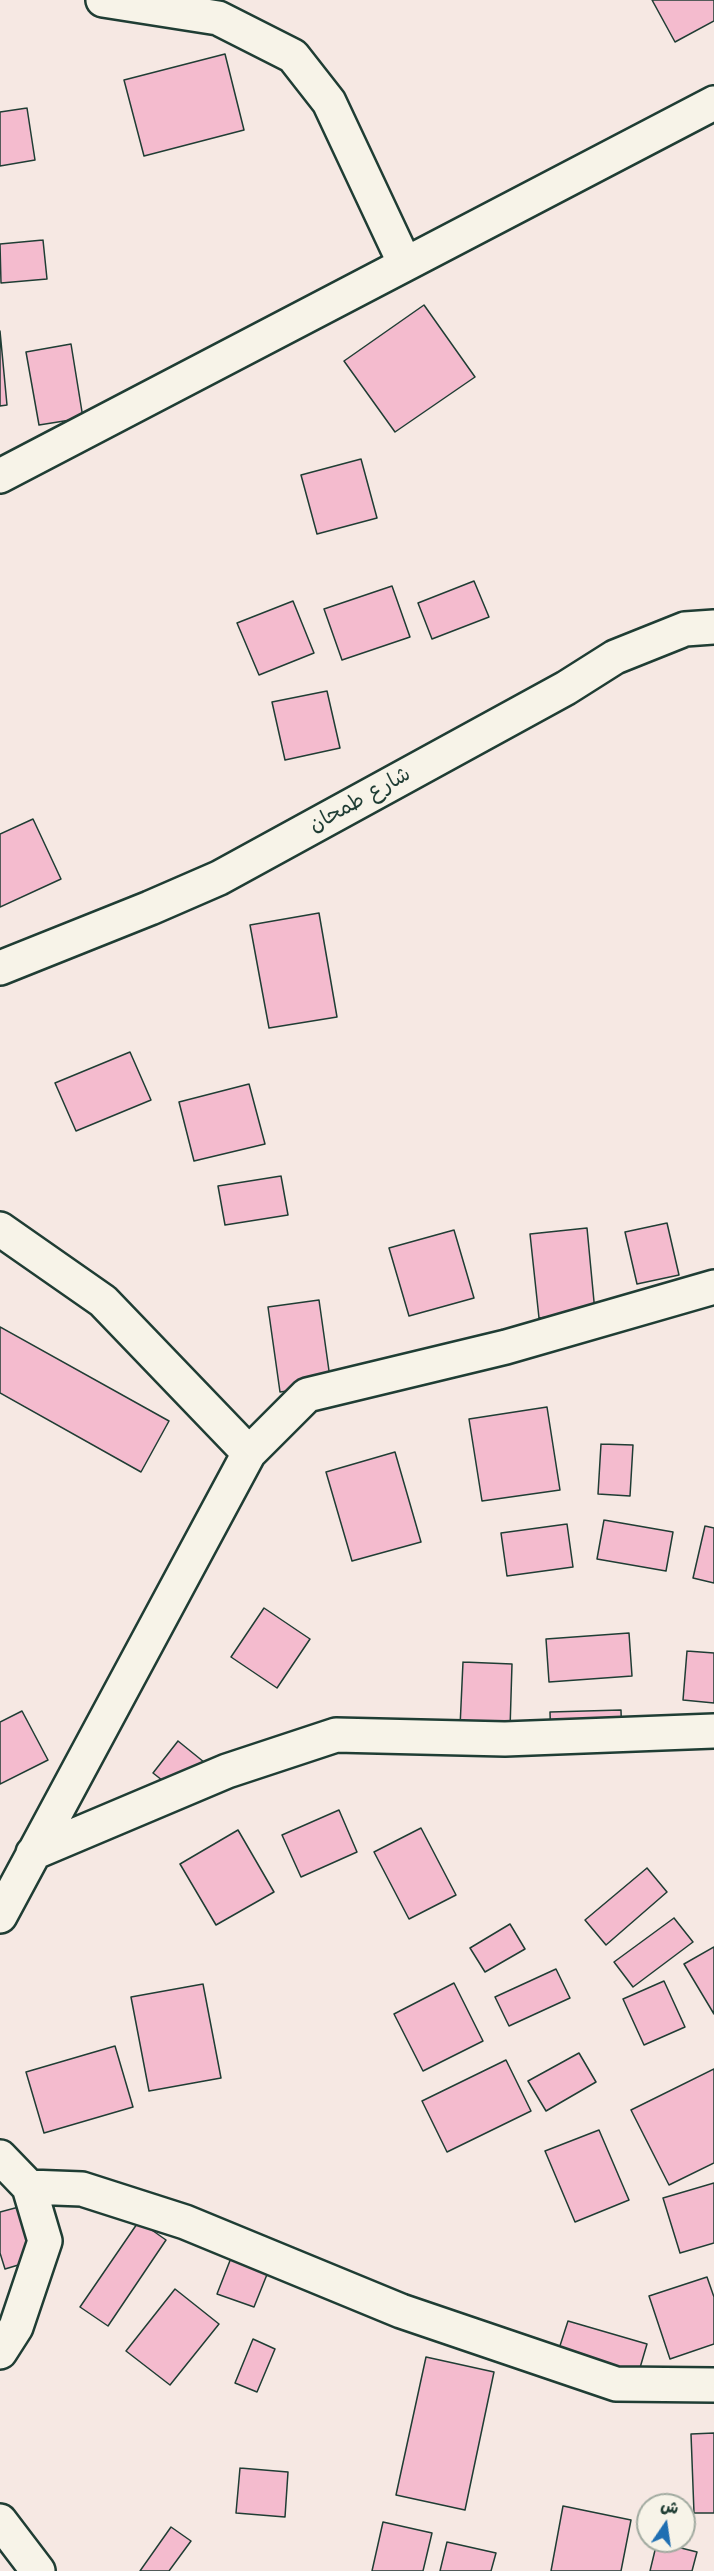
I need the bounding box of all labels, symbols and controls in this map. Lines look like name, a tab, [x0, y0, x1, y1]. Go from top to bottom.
street label: شارع طمحان	[305, 762, 415, 838]
north arrow	[636, 2493, 696, 2553]
text: ش	[659, 2495, 681, 2519]

